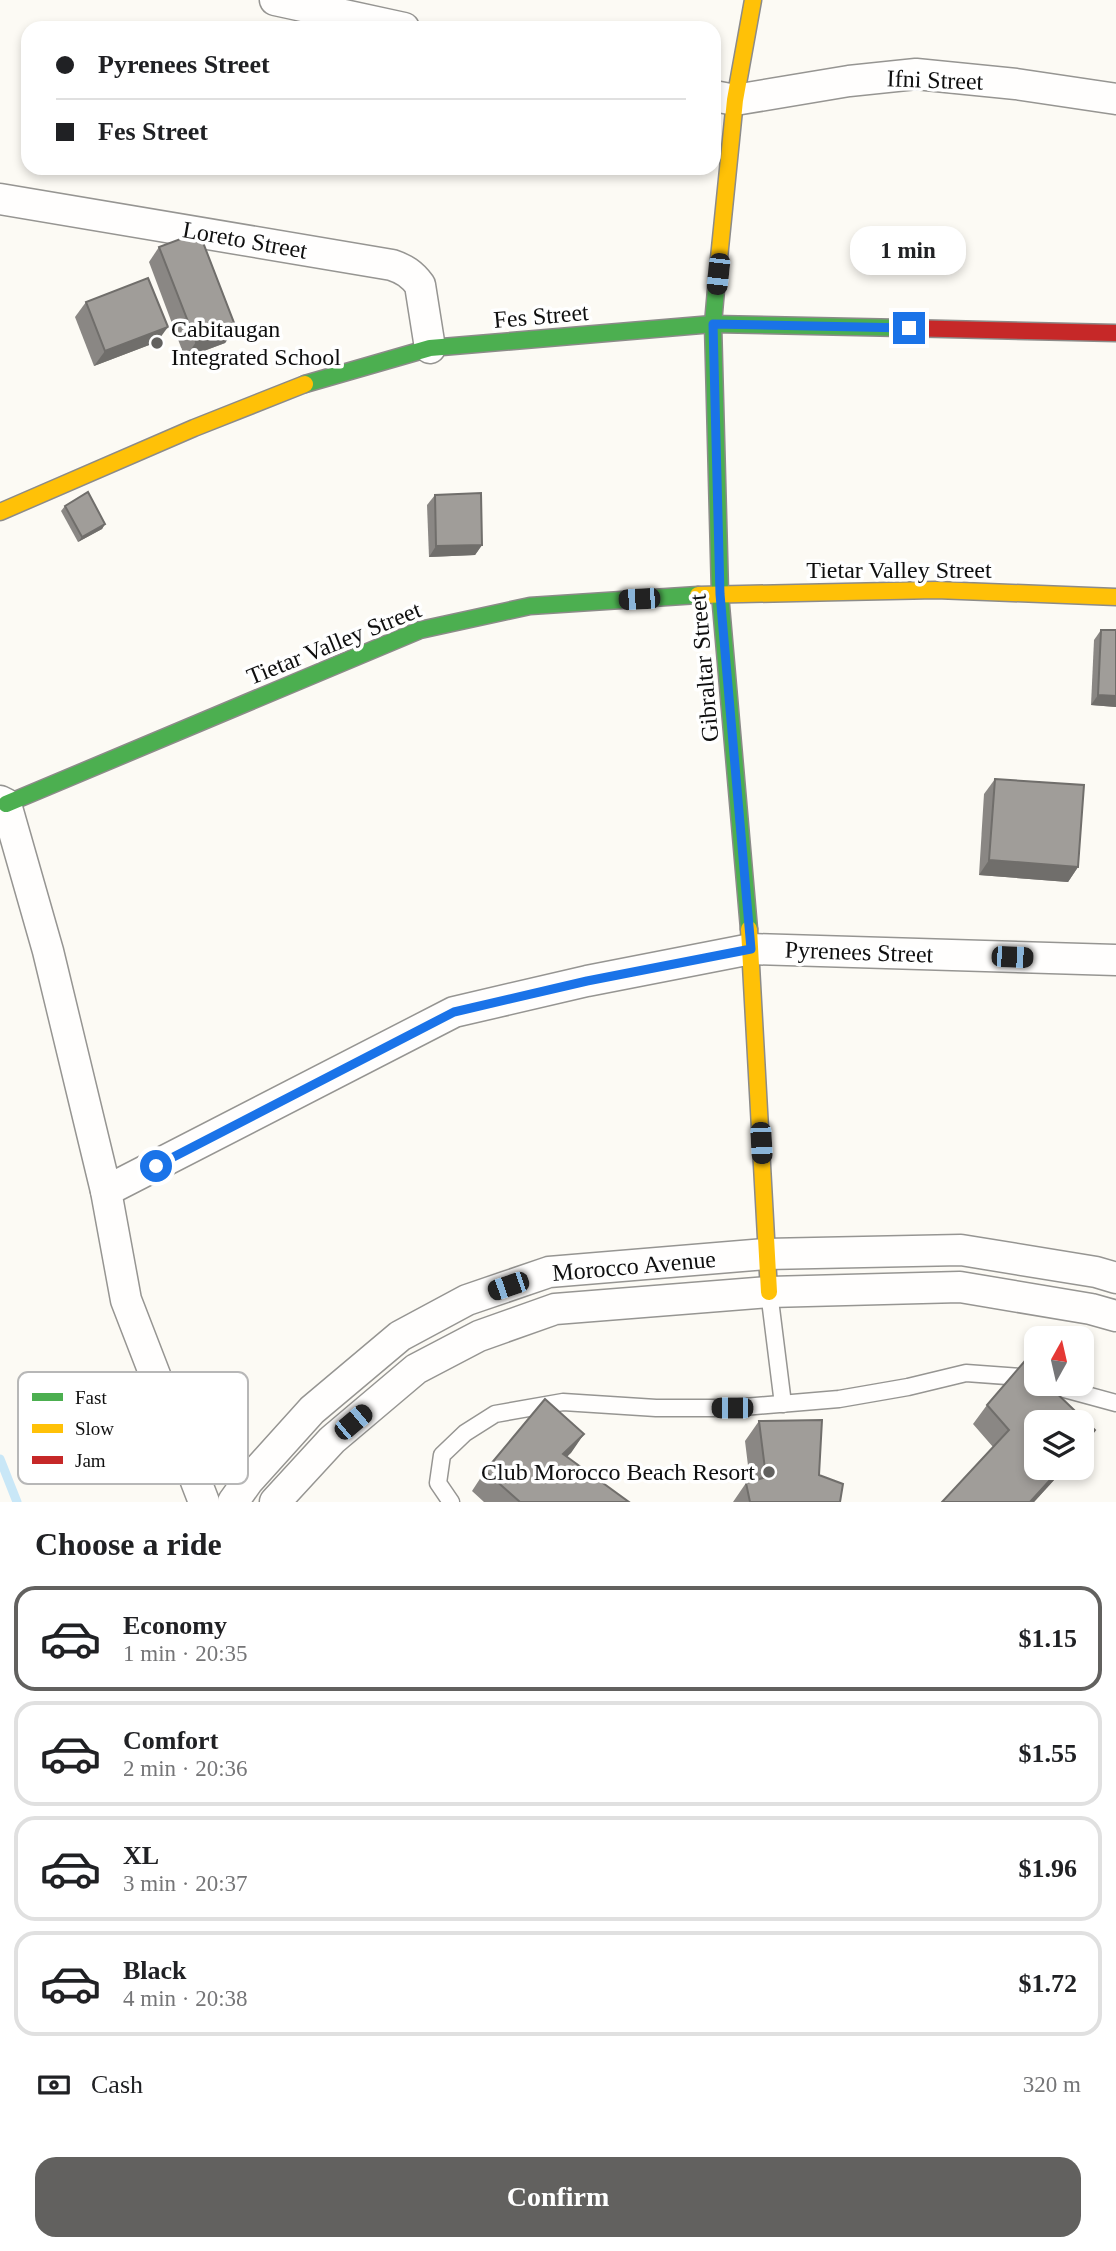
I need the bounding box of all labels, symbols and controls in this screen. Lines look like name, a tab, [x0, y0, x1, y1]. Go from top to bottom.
text: Pyrenees Street	[98, 50, 270, 79]
street label: Ifni Street	[886, 65, 984, 95]
text: Fes Street	[98, 117, 208, 146]
street label: Loreto Street	[181, 216, 310, 264]
callout: 1 min	[851, 226, 967, 276]
text: 1 min	[880, 238, 936, 263]
car	[706, 252, 731, 296]
street label: Fes Street	[492, 299, 590, 333]
route end	[893, 312, 925, 344]
place label: Cabitaugan Integrated School	[171, 316, 341, 370]
marker: Cabitaugan Integrated School	[149, 335, 165, 351]
street label: Tietar Valley Street	[806, 557, 992, 583]
car	[618, 587, 661, 611]
street label: Gibraltar Street	[685, 593, 723, 743]
street label: Tietar Valley Street	[243, 596, 425, 690]
street label: Pyrenees Street	[784, 936, 934, 968]
car	[991, 946, 1034, 968]
car	[750, 1121, 773, 1165]
route start	[140, 1150, 172, 1182]
street label: Morocco Avenue	[551, 1246, 717, 1286]
car	[485, 1269, 532, 1303]
north arrow	[1024, 1326, 1094, 1396]
map controls	[1024, 1326, 1094, 1480]
legend	[18, 1372, 248, 1484]
text: Fast	[75, 1387, 107, 1408]
car	[712, 1398, 754, 1419]
car	[331, 1400, 376, 1444]
button: layers	[1024, 1410, 1094, 1480]
text: Slow	[75, 1418, 114, 1439]
text: Jam	[75, 1450, 106, 1471]
place label: Club Morocco Beach Resort	[481, 1459, 755, 1485]
marker: Club Morocco Beach Resort	[761, 1464, 777, 1480]
text: Choose a ride	[35, 1526, 222, 1562]
icon: car	[39, 1607, 102, 1670]
text: Economy	[123, 1611, 227, 1640]
text: $1.15	[1019, 1624, 1077, 1653]
text: 1 min · 20:35	[123, 1641, 248, 1666]
icon: car	[39, 1722, 102, 1785]
text: Comfort	[123, 1726, 218, 1755]
text: $1.55	[1019, 1739, 1077, 1768]
text: 2 min · 20:36	[123, 1756, 248, 1781]
icon: car	[39, 1837, 102, 1900]
text: XL	[123, 1841, 159, 1870]
text: $1.96	[1019, 1854, 1077, 1883]
text: 3 min · 20:37	[123, 1871, 248, 1896]
icon: car	[39, 1952, 102, 2015]
text: Black	[123, 1956, 187, 1985]
text: $1.72	[1019, 1969, 1077, 1998]
text: 4 min · 20:38	[123, 1986, 248, 2011]
icon: cash	[35, 2066, 73, 2104]
text: Cash	[91, 2070, 143, 2099]
text: 320 m	[1023, 2072, 1081, 2097]
button: Confirm	[35, 2157, 1081, 2237]

